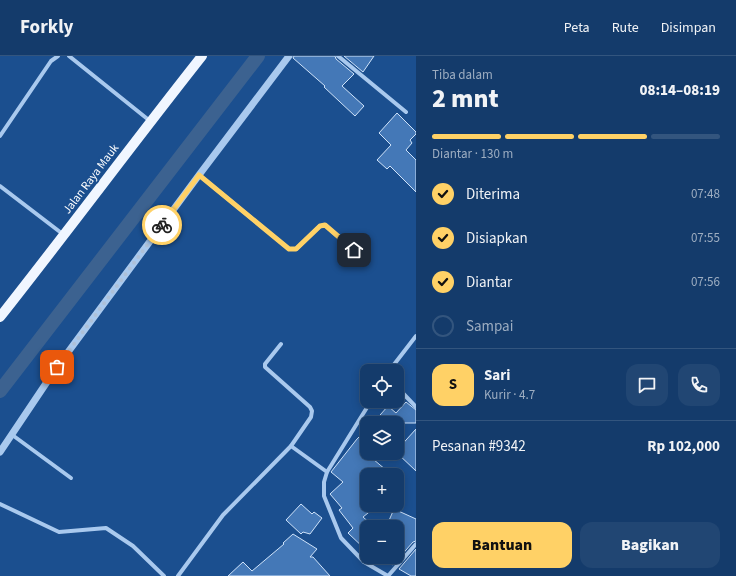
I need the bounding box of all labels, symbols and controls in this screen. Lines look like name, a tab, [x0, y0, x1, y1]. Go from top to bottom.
text: Forkly	[20, 14, 73, 41]
text: Peta	[564, 18, 590, 38]
text: Rute	[612, 18, 639, 38]
text: Disimpan	[661, 18, 716, 38]
text: Tiba dalam	[432, 66, 493, 84]
text: 2 mnt	[432, 80, 499, 117]
text: 08:14–08:19	[639, 80, 720, 101]
street label: Jalan Raya Mauk	[59, 140, 123, 218]
text: Diantar · 130 m	[432, 145, 513, 163]
icon: check	[432, 183, 454, 205]
text: Diterima	[466, 184, 520, 205]
text: 07:48	[691, 185, 720, 203]
courier	[142, 205, 182, 245]
icon: bike	[151, 214, 173, 236]
icon: check	[432, 227, 454, 249]
text: Disiapkan	[466, 228, 528, 249]
text: 07:55	[691, 229, 720, 247]
pin	[337, 233, 371, 267]
icon: home	[343, 239, 365, 261]
icon: check	[432, 271, 454, 293]
text: Diantar	[466, 272, 512, 293]
text: 07:56	[691, 273, 720, 291]
text: Sampai	[466, 316, 513, 337]
pin	[40, 350, 74, 384]
icon: bag	[46, 356, 68, 378]
map controls	[360, 364, 404, 564]
button: locate	[360, 364, 404, 408]
button: chat	[626, 364, 668, 406]
button: phone	[678, 364, 720, 406]
text: Sari	[484, 365, 510, 386]
text: S	[449, 374, 457, 395]
text: Kurir · 4.7	[484, 386, 535, 404]
button: layers	[360, 416, 404, 460]
text: Pesanan #9342	[432, 436, 526, 457]
text: Rp 102,000	[647, 436, 720, 457]
button: +	[360, 468, 404, 512]
button: −	[360, 520, 404, 564]
button: Bantuan	[432, 522, 572, 568]
button: Bagikan	[580, 522, 720, 568]

